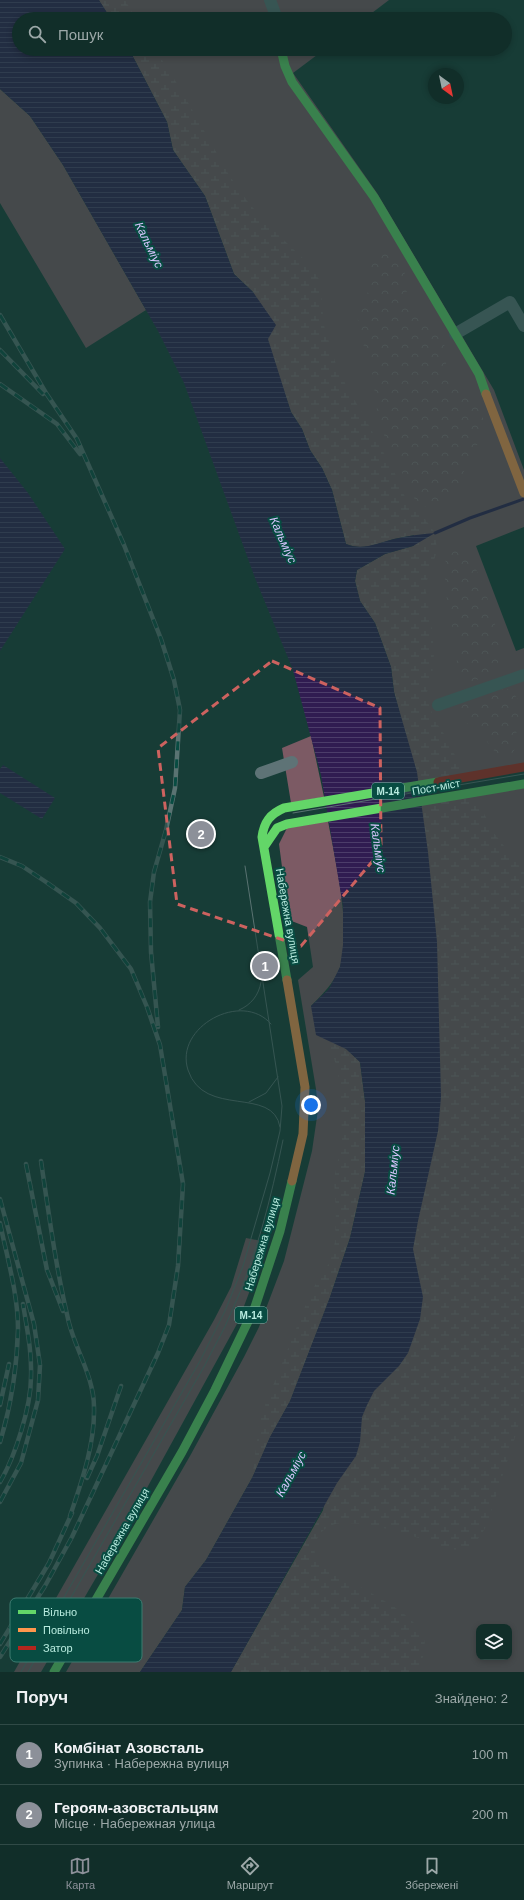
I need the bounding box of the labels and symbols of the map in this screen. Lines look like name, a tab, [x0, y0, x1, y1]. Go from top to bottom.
north arrow	[428, 68, 464, 104]
water label: Кальміус	[132, 220, 166, 270]
water label: Кальміус	[267, 514, 299, 566]
street label: Пост-міст	[411, 777, 461, 797]
road number: М-14	[372, 783, 404, 799]
pin: 2	[188, 819, 214, 849]
water label: Кальміус	[368, 822, 388, 874]
street label: Набережна вулиця	[274, 867, 302, 965]
pin: 1	[252, 951, 278, 981]
your location	[301, 1095, 321, 1115]
water label: Кальміус	[383, 1145, 403, 1195]
street label: Набережна вулиця	[242, 1196, 282, 1292]
road number: М-14	[235, 1307, 267, 1323]
water label: Кальміус	[273, 1449, 309, 1499]
street label: Набережна вулиця	[93, 1486, 151, 1576]
legend	[10, 1598, 142, 1662]
text: Вільно	[43, 1606, 77, 1618]
text: Повільно	[43, 1624, 90, 1636]
text: Затор	[43, 1642, 73, 1654]

